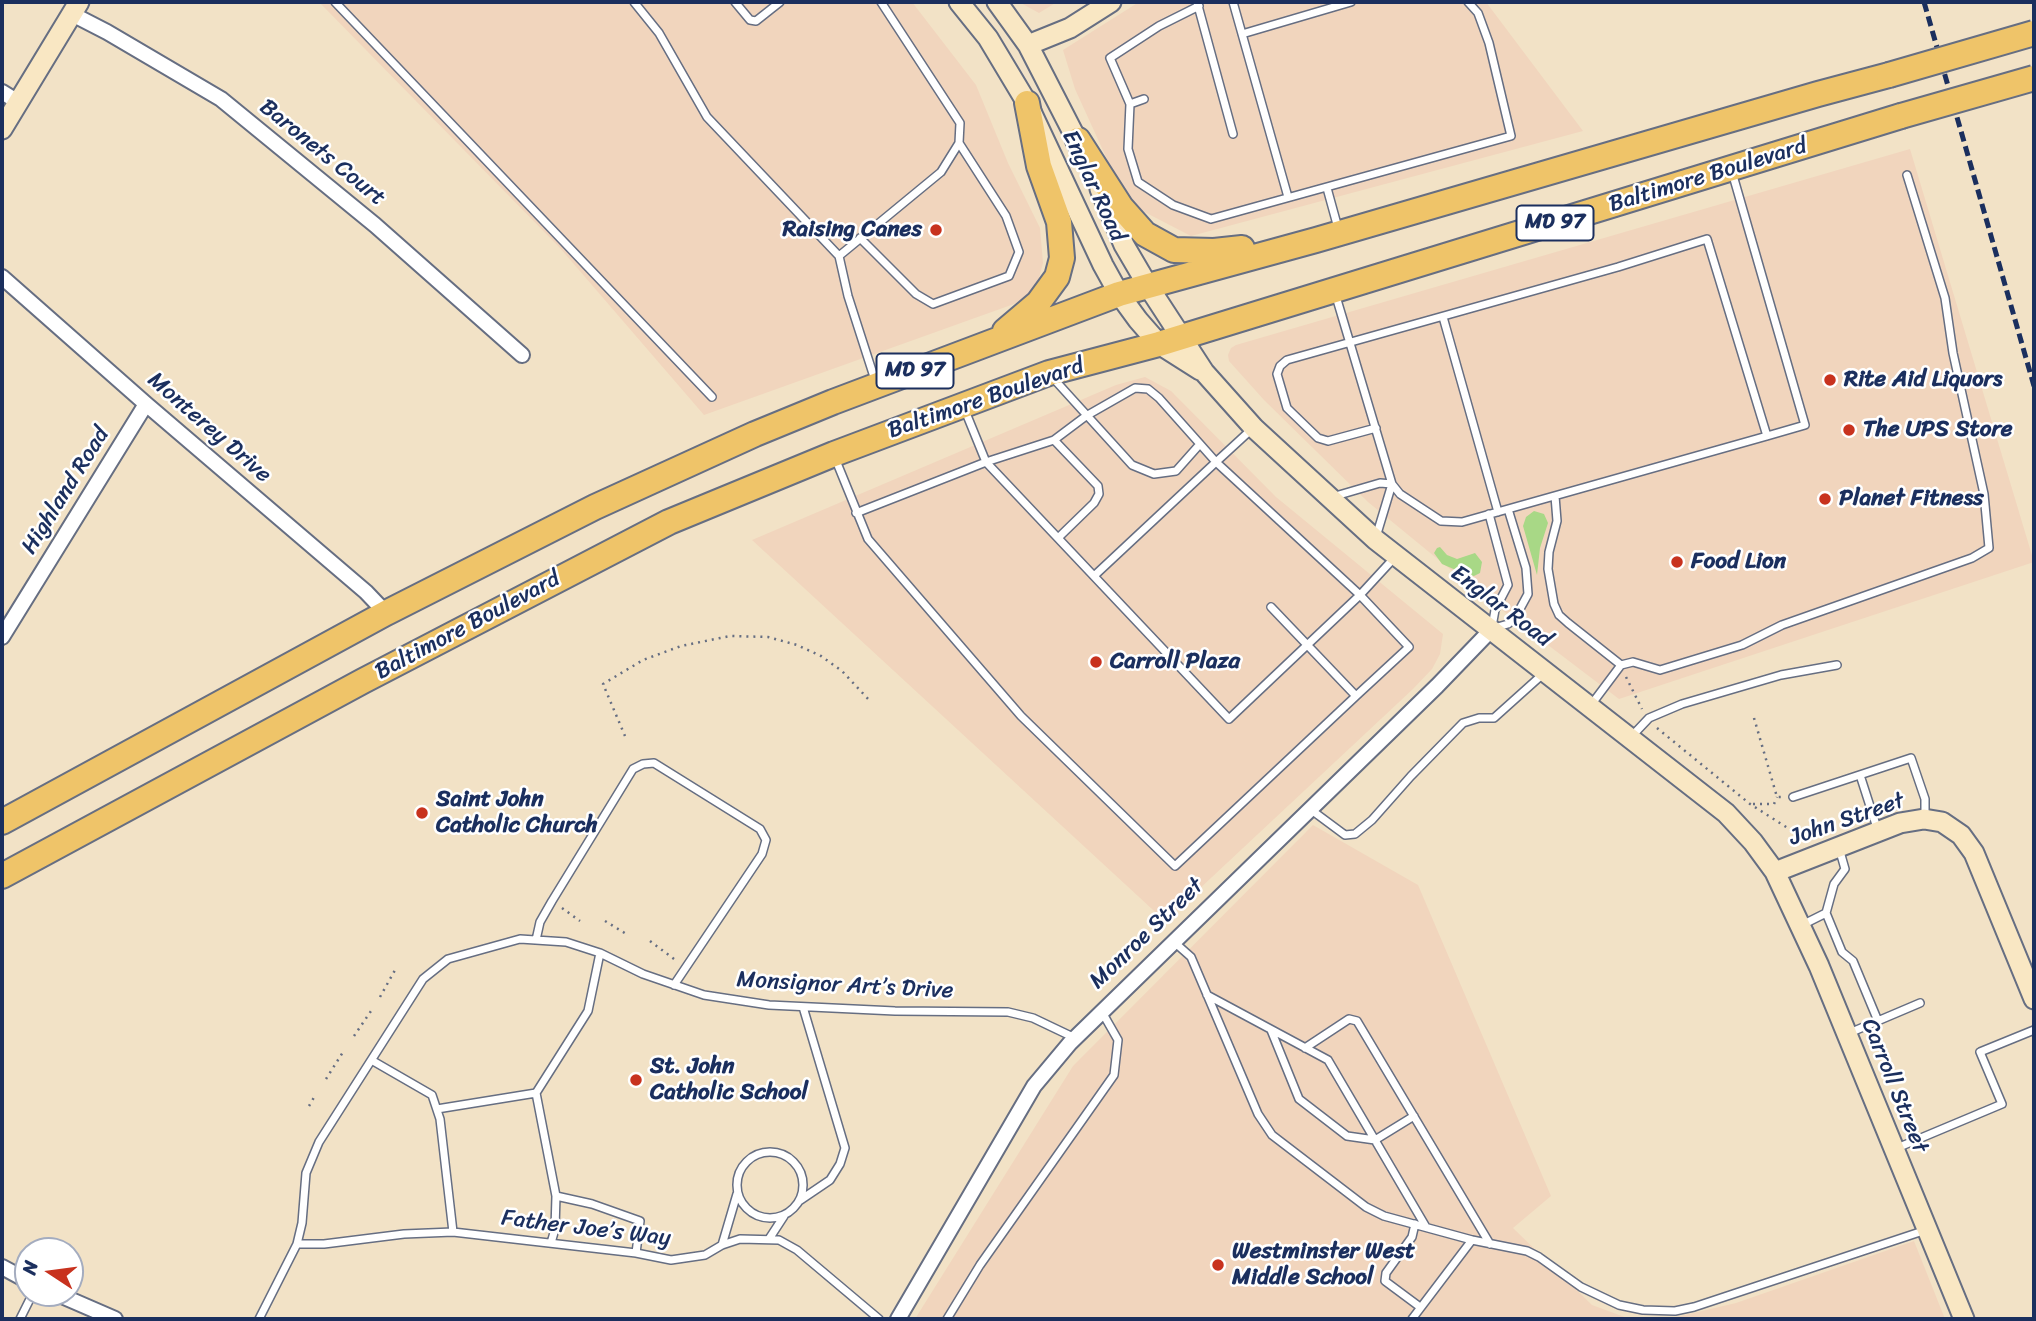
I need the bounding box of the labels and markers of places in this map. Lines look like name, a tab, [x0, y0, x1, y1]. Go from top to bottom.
place label: Raising Canes	[783, 216, 922, 244]
marker: Raising Canes	[928, 222, 944, 238]
place label: Rite Aid Liquors	[1844, 366, 2002, 394]
marker: Rite Aid Liquors	[1822, 372, 1838, 388]
place label: The UPS Store	[1863, 416, 2013, 444]
marker: The UPS Store	[1841, 422, 1857, 438]
place label: Planet Fitness	[1839, 485, 1984, 513]
marker: Planet Fitness	[1817, 491, 1833, 507]
place label: Food Lion	[1691, 548, 1786, 576]
marker: Food Lion	[1669, 554, 1685, 570]
place label: Carroll Plaza	[1110, 648, 1240, 676]
marker: Carroll Plaza	[1088, 654, 1104, 670]
place label: Saint John Catholic Church	[436, 786, 598, 840]
marker: Saint John Catholic Church	[414, 805, 430, 821]
place label: St. John Catholic School	[650, 1053, 808, 1107]
marker: St. John Catholic School	[628, 1072, 644, 1088]
place label: Westminster West Middle School	[1232, 1238, 1415, 1292]
marker: Westminster West Middle School	[1210, 1257, 1226, 1273]

